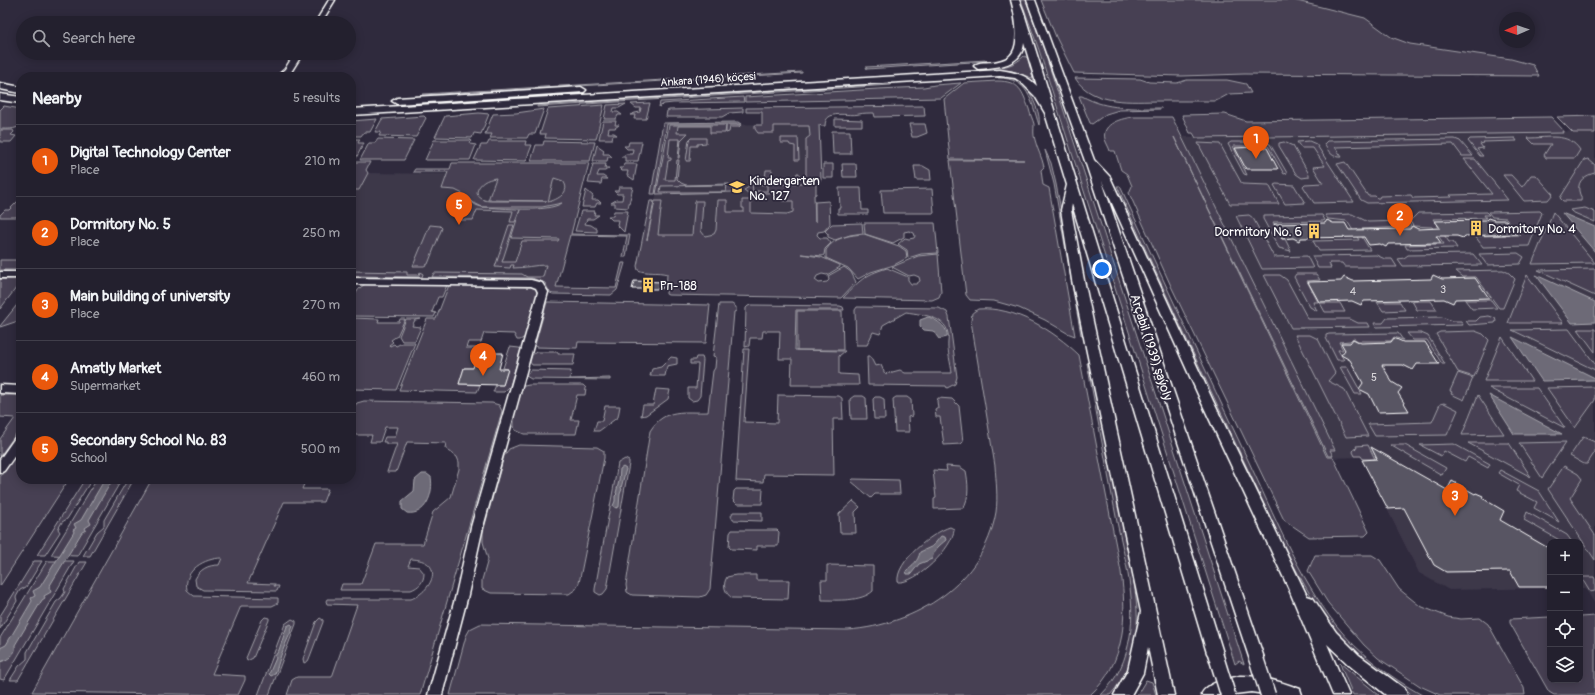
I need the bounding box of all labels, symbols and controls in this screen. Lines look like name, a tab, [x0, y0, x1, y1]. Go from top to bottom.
north arrow	[1499, 12, 1535, 48]
search box	[16, 16, 356, 60]
icon: search	[30, 27, 52, 49]
text: Search here	[62, 29, 135, 48]
street label: Ankara (1946) köçesi	[660, 70, 756, 89]
text: Nearby	[32, 88, 81, 109]
text: 5 results	[293, 90, 340, 106]
pin: 1	[1243, 126, 1269, 159]
text: Digital Technology Center	[70, 143, 231, 162]
text: 1	[42, 153, 48, 169]
text: 210 m	[304, 153, 340, 169]
text: Place	[70, 162, 99, 178]
place label: Kindergarten No. 127	[749, 173, 820, 204]
school or university icon: Kindergarten No. 127	[728, 178, 746, 196]
pin: 5	[446, 192, 472, 225]
pin: 2	[1387, 203, 1413, 236]
text: Dormitory No. 5	[70, 215, 171, 234]
building icon: Dormitory No. 4	[1467, 219, 1485, 237]
place label: Dormitory No. 4	[1488, 221, 1576, 237]
building icon: Dormitory No. 6	[1305, 222, 1323, 240]
place label: Dormitory No. 6	[1214, 224, 1302, 240]
text: 2	[41, 225, 49, 241]
text: 250 m	[302, 225, 340, 241]
text: Place	[70, 234, 99, 250]
your location	[1092, 259, 1112, 279]
building icon: Рп-188	[639, 276, 657, 294]
place label: Рп-188	[660, 278, 697, 294]
house number: 3	[1440, 283, 1446, 296]
house number: 4	[1350, 285, 1357, 298]
text: Main building of university	[70, 287, 230, 306]
street label: Arçabil (1939) şaýoly	[1126, 292, 1176, 403]
text: 3	[41, 297, 49, 313]
text: 270 m	[303, 297, 340, 313]
text: Place	[70, 306, 99, 322]
pin: 4	[470, 343, 496, 376]
text: Amatly Market	[70, 359, 161, 378]
text: 4	[41, 369, 49, 385]
text: 460 m	[302, 369, 340, 385]
house number: 5	[1371, 371, 1377, 384]
text: Supermarket	[70, 378, 141, 394]
text: Secondary School No. 83	[70, 431, 227, 450]
text: 5	[41, 441, 49, 457]
text: 500 m	[301, 441, 340, 457]
text: School	[70, 450, 107, 466]
pin: 3	[1442, 483, 1468, 516]
map controls	[1547, 539, 1583, 683]
button: +	[1547, 539, 1583, 575]
button: −	[1547, 575, 1583, 611]
button: locate	[1547, 611, 1583, 647]
button: layers	[1547, 647, 1583, 683]

